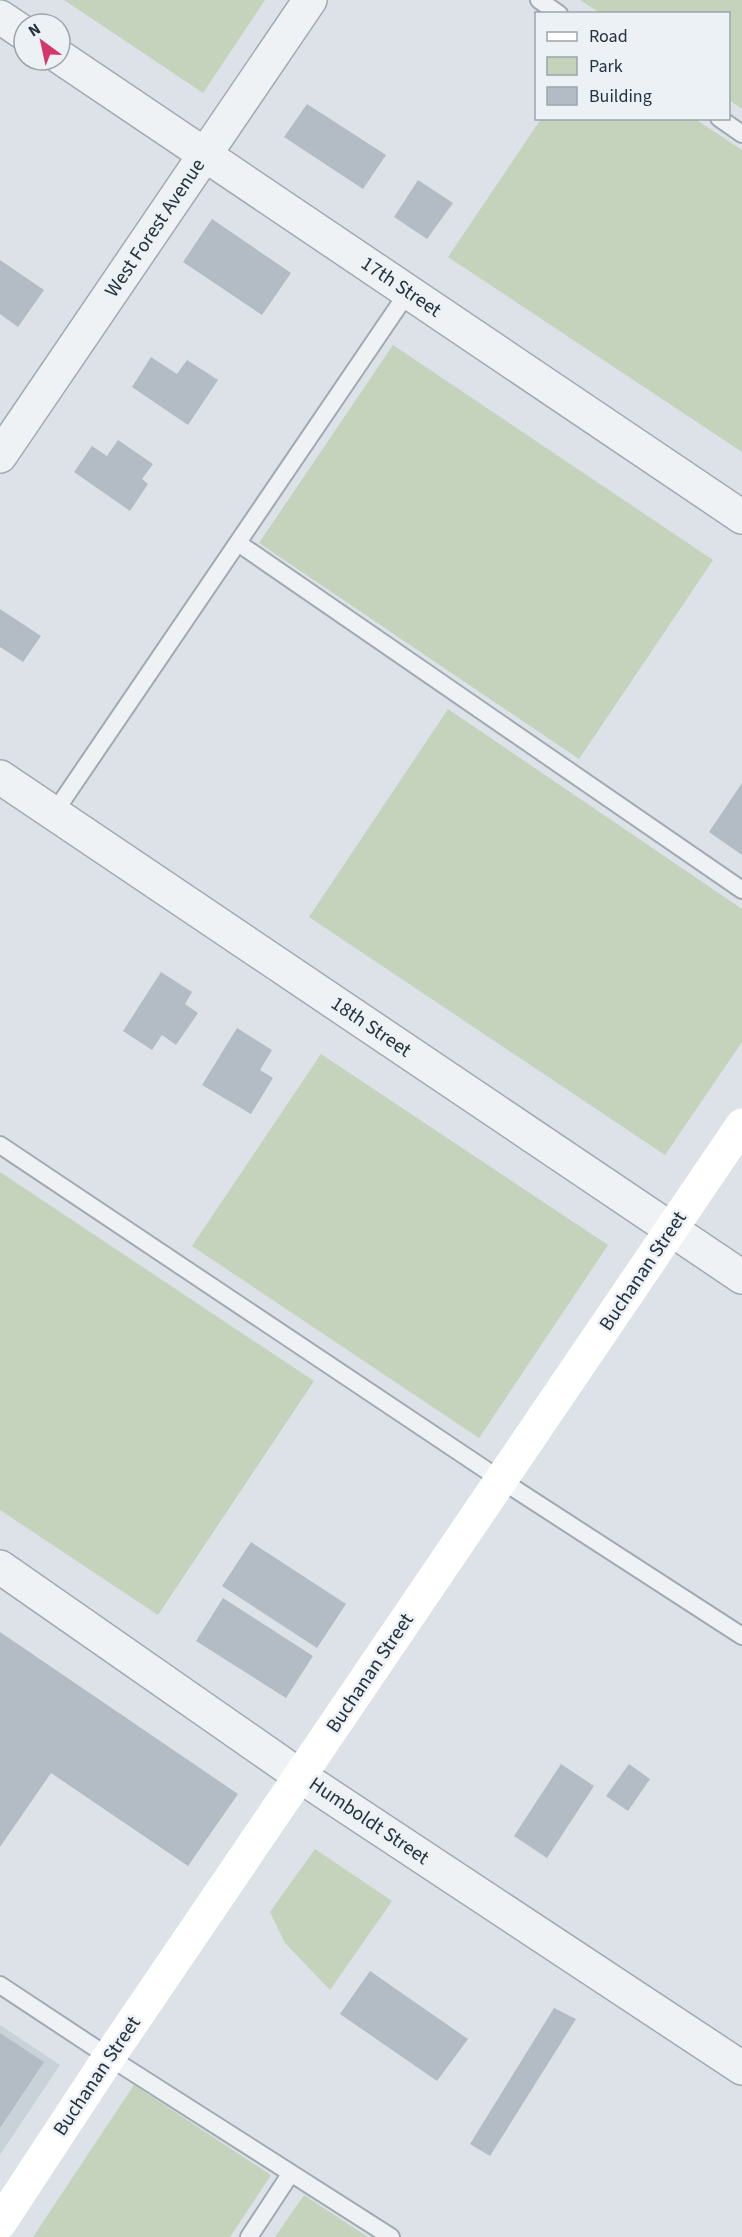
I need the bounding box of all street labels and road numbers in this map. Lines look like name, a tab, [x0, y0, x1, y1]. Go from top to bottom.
street label: West Forest Avenue	[98, 153, 212, 303]
street label: 17th Street	[355, 250, 447, 324]
street label: 18th Street	[325, 990, 417, 1064]
street label: Buchanan Street	[593, 1205, 694, 1336]
street label: Buchanan Street	[320, 1607, 421, 1738]
street label: Humboldt Street	[303, 1770, 435, 1872]
street label: Buchanan Street	[47, 2010, 148, 2141]

